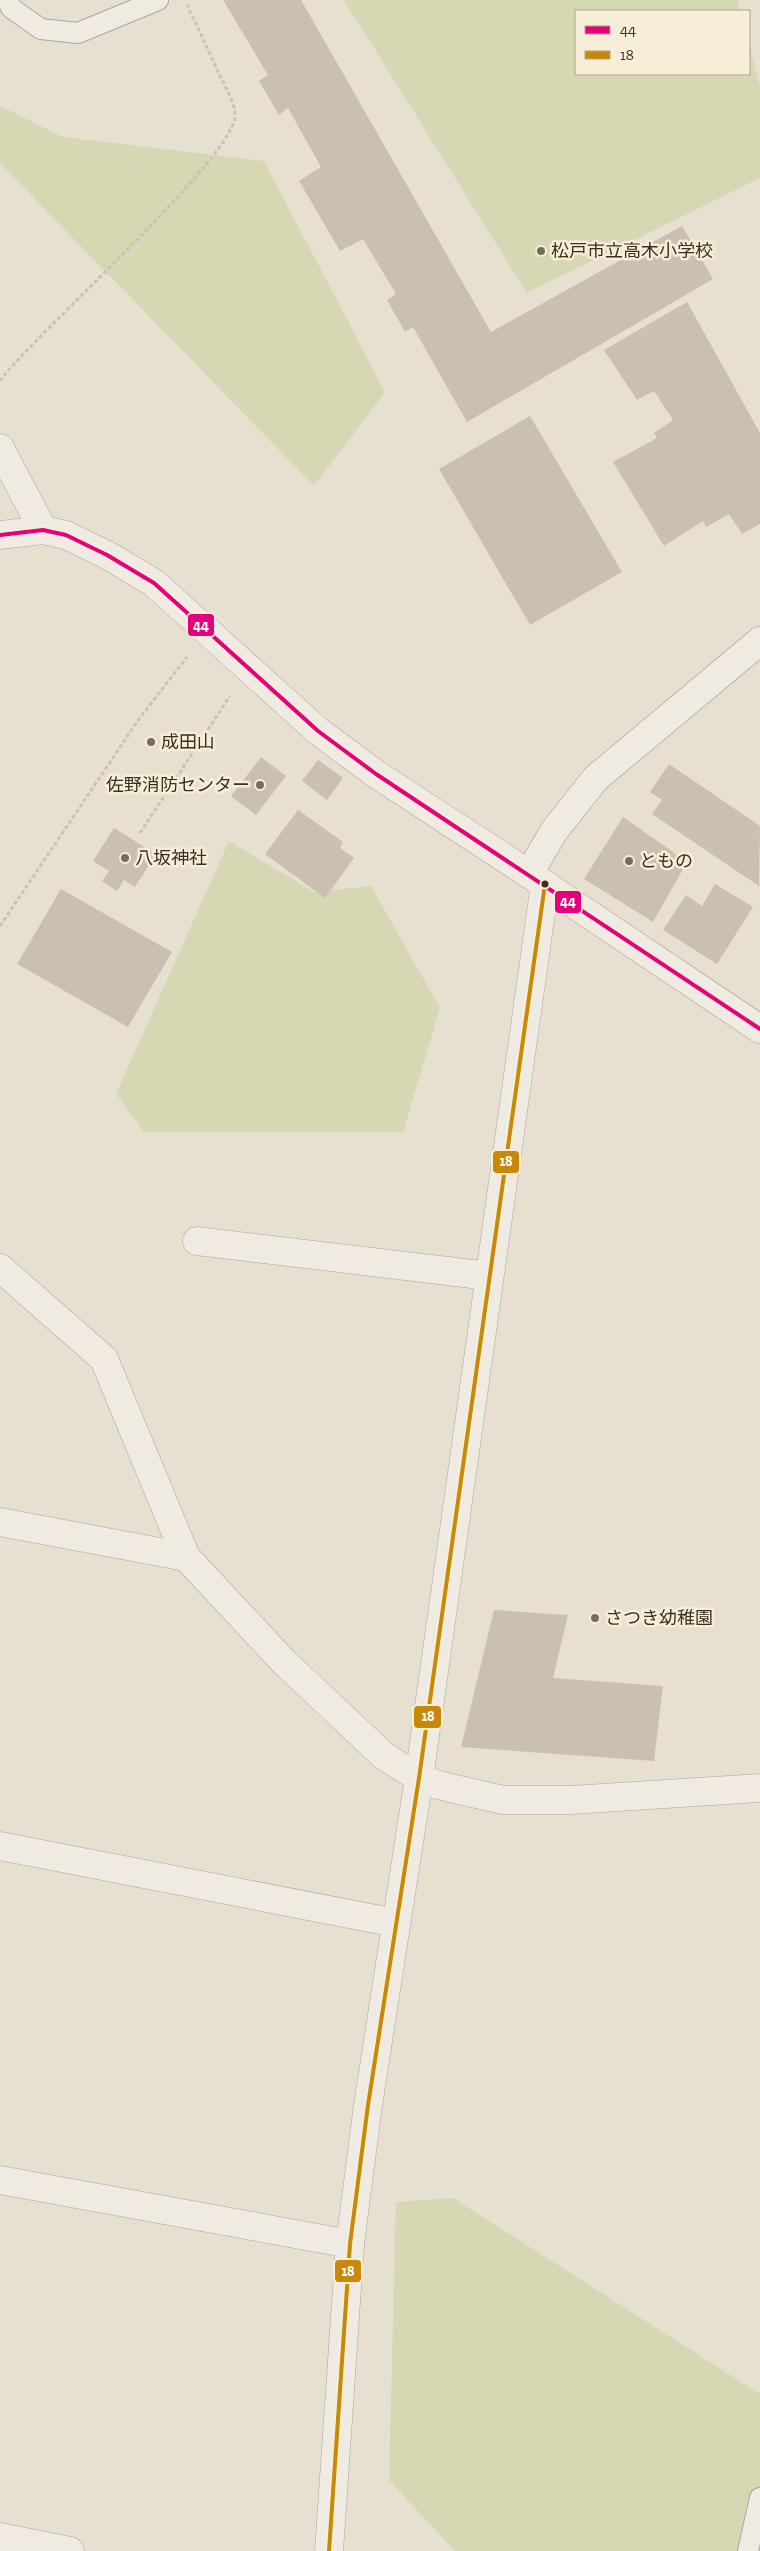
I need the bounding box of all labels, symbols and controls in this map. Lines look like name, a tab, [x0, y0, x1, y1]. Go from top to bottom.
legend	[575, 10, 750, 75]
text: 44	[620, 21, 636, 39]
text: 18	[620, 46, 634, 64]
place label: 松戸市立高木小学校	[551, 240, 713, 262]
marker: 松戸市立高木小学校	[535, 245, 547, 257]
line badge: 44	[187, 613, 215, 637]
text: 44	[193, 617, 209, 634]
place label: 成田山	[161, 731, 215, 753]
marker: 成田山	[145, 736, 157, 748]
place label: 佐野消防センター	[106, 774, 250, 796]
marker: 佐野消防センター	[254, 779, 266, 791]
place label: 八坂神社	[135, 847, 207, 869]
place label: ともの	[639, 850, 693, 872]
marker: 八坂神社	[119, 852, 131, 864]
marker: ともの	[623, 855, 635, 867]
unlabelled marker	[540, 879, 550, 889]
line badge: 44	[554, 890, 582, 914]
text: 44	[560, 893, 576, 910]
line badge: 18	[492, 1150, 520, 1174]
text: 18	[499, 1153, 513, 1170]
place label: さつき幼稚園	[605, 1607, 713, 1629]
marker: さつき幼稚園	[589, 1612, 601, 1624]
line badge: 18	[413, 1705, 442, 1729]
text: 18	[421, 1708, 435, 1725]
line badge: 18	[334, 2259, 362, 2283]
text: 18	[341, 2263, 355, 2280]

